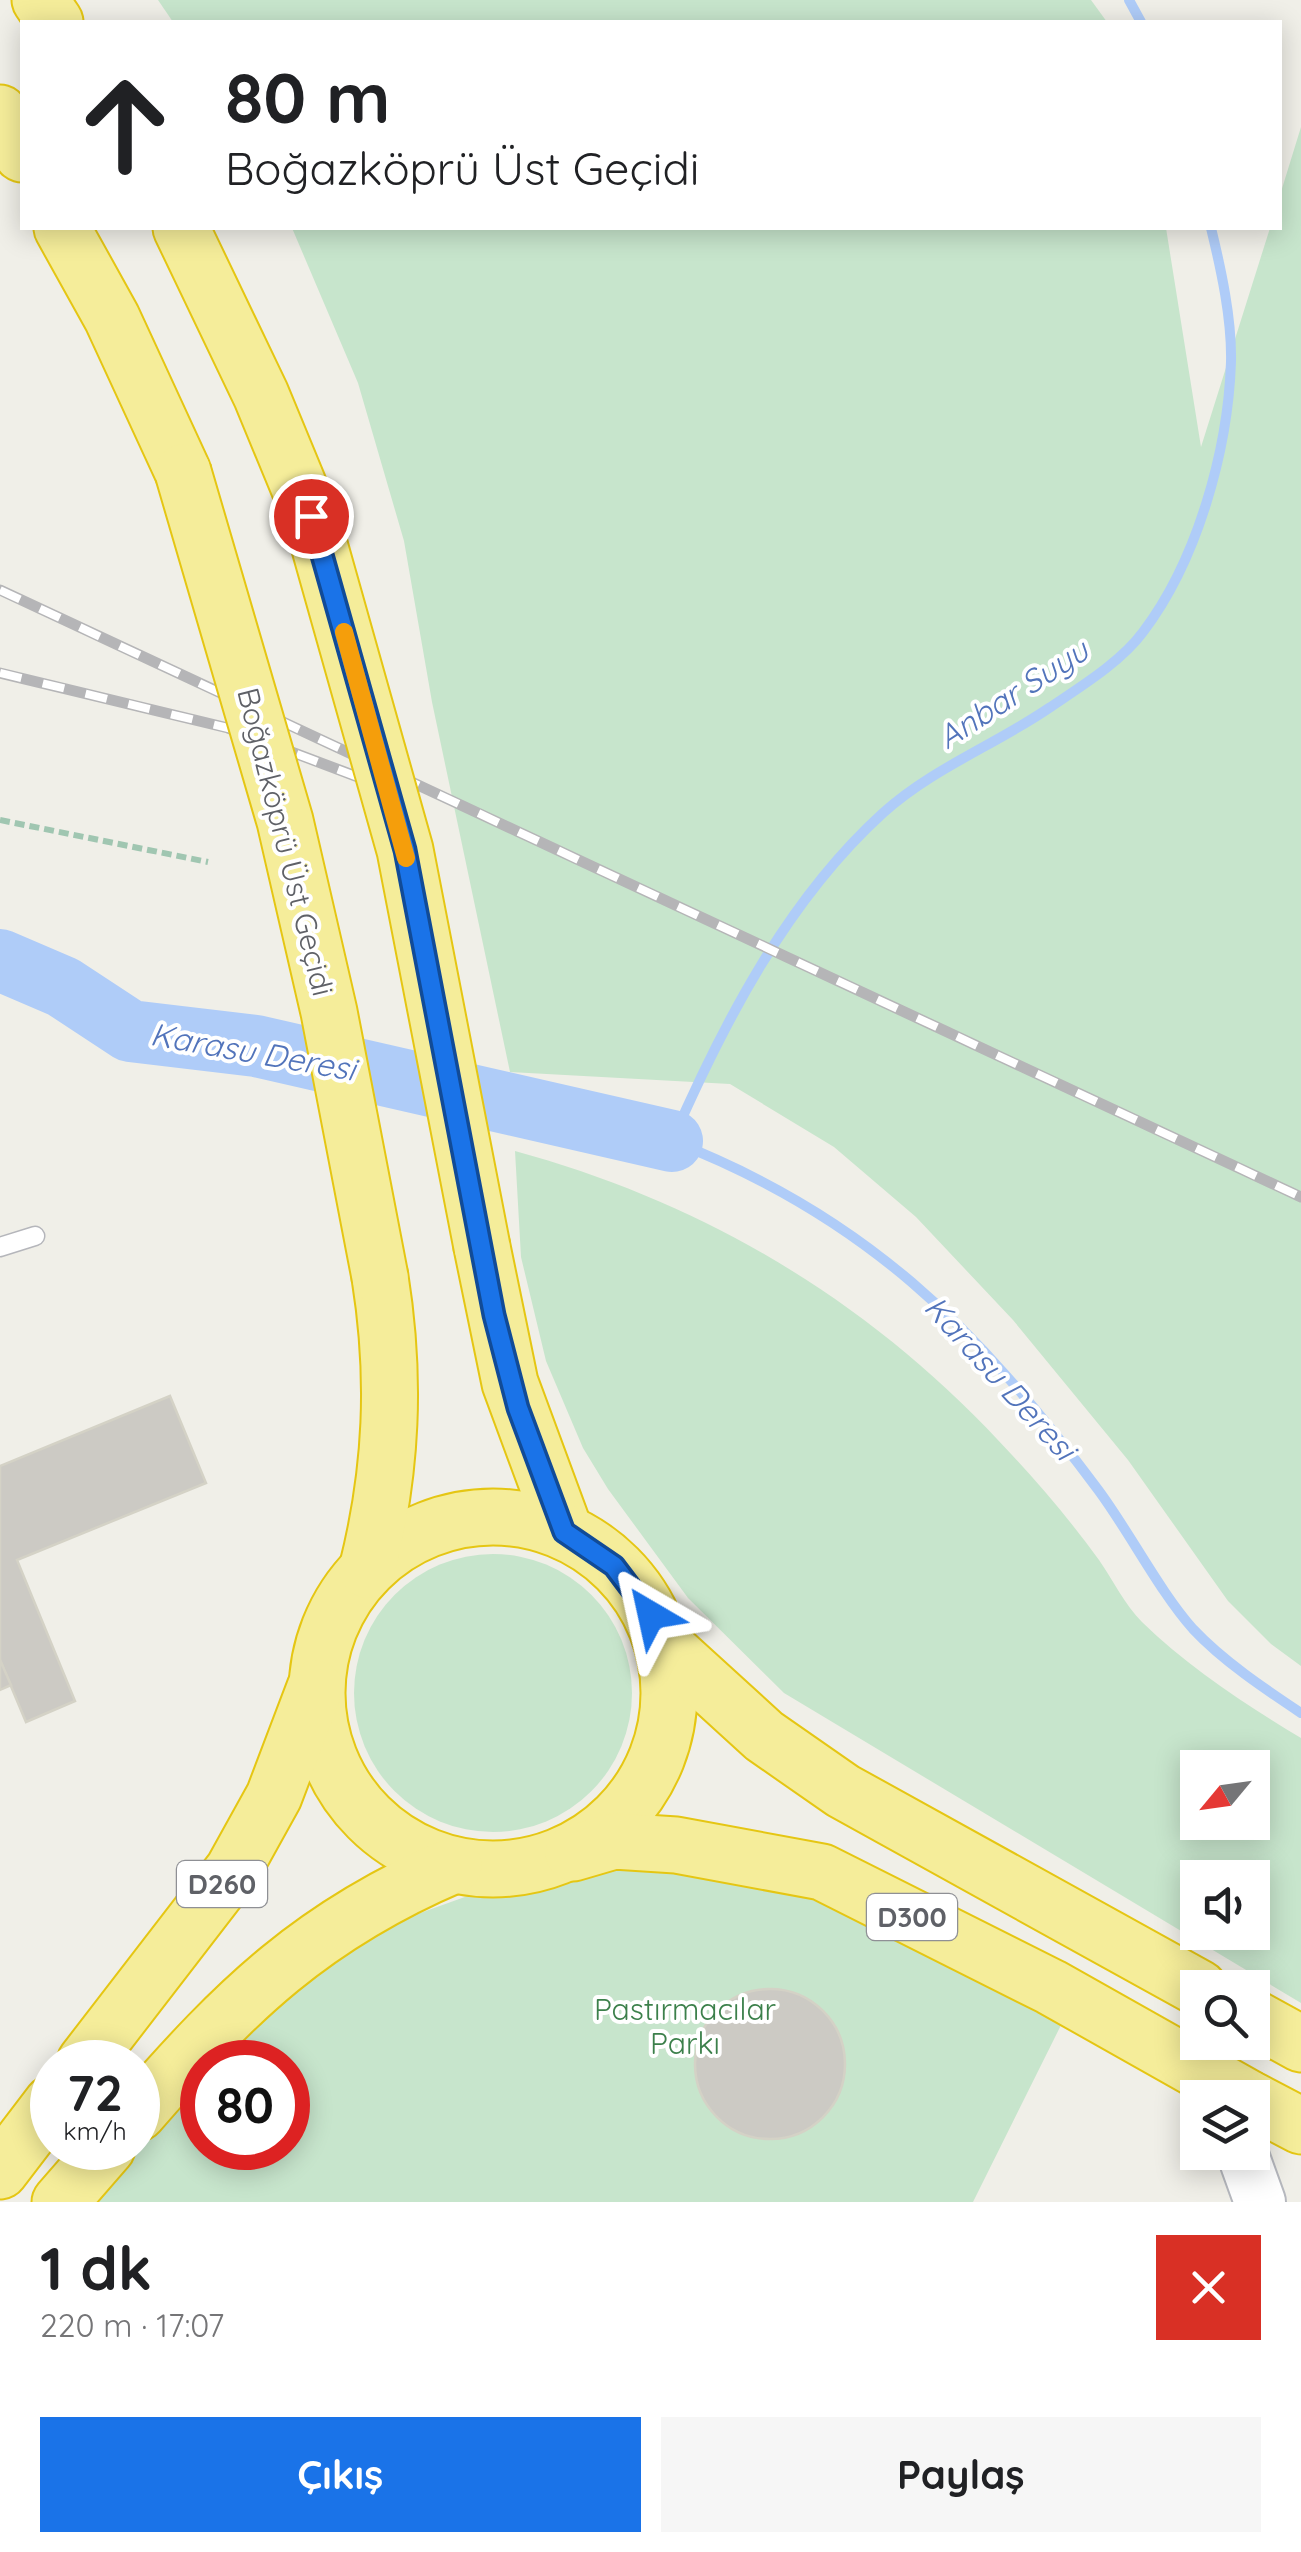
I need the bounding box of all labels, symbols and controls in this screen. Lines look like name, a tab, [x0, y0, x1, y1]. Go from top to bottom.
text: 80 m	[225, 53, 390, 141]
icon: ahead	[60, 60, 190, 190]
text: Boğazköprü Üst Geçidi	[225, 140, 699, 196]
pin	[269, 474, 354, 559]
icon: arrive	[284, 489, 339, 544]
water label: Anbar Suyu	[930, 629, 1097, 757]
street label: Boğazköprü Üst Geçidi	[229, 684, 343, 1000]
water label: Karasu Deresi	[148, 1013, 362, 1089]
water label: Karasu Deresi	[917, 1287, 1087, 1470]
position arrow	[599, 1563, 703, 1667]
north arrow	[1180, 1750, 1270, 1840]
map controls	[1180, 1750, 1270, 2170]
button: sound	[1180, 1860, 1270, 1950]
road number: D260	[177, 1861, 267, 1907]
road number: D300	[867, 1894, 957, 1940]
button: search	[1180, 1970, 1270, 2060]
park label: Pastırmacılar Parkı	[594, 1990, 777, 2062]
speed limit sign: 80	[180, 2040, 310, 2170]
text: 72	[67, 2061, 123, 2124]
button: layers	[1180, 2080, 1270, 2170]
text: km/h	[63, 2115, 127, 2146]
text: 1 dk	[40, 2230, 152, 2305]
button: close	[1156, 2235, 1261, 2340]
text: 220 m · 17:07	[40, 2305, 224, 2345]
button: Çıkış	[40, 2417, 641, 2532]
button: Paylaş	[661, 2417, 1261, 2532]

